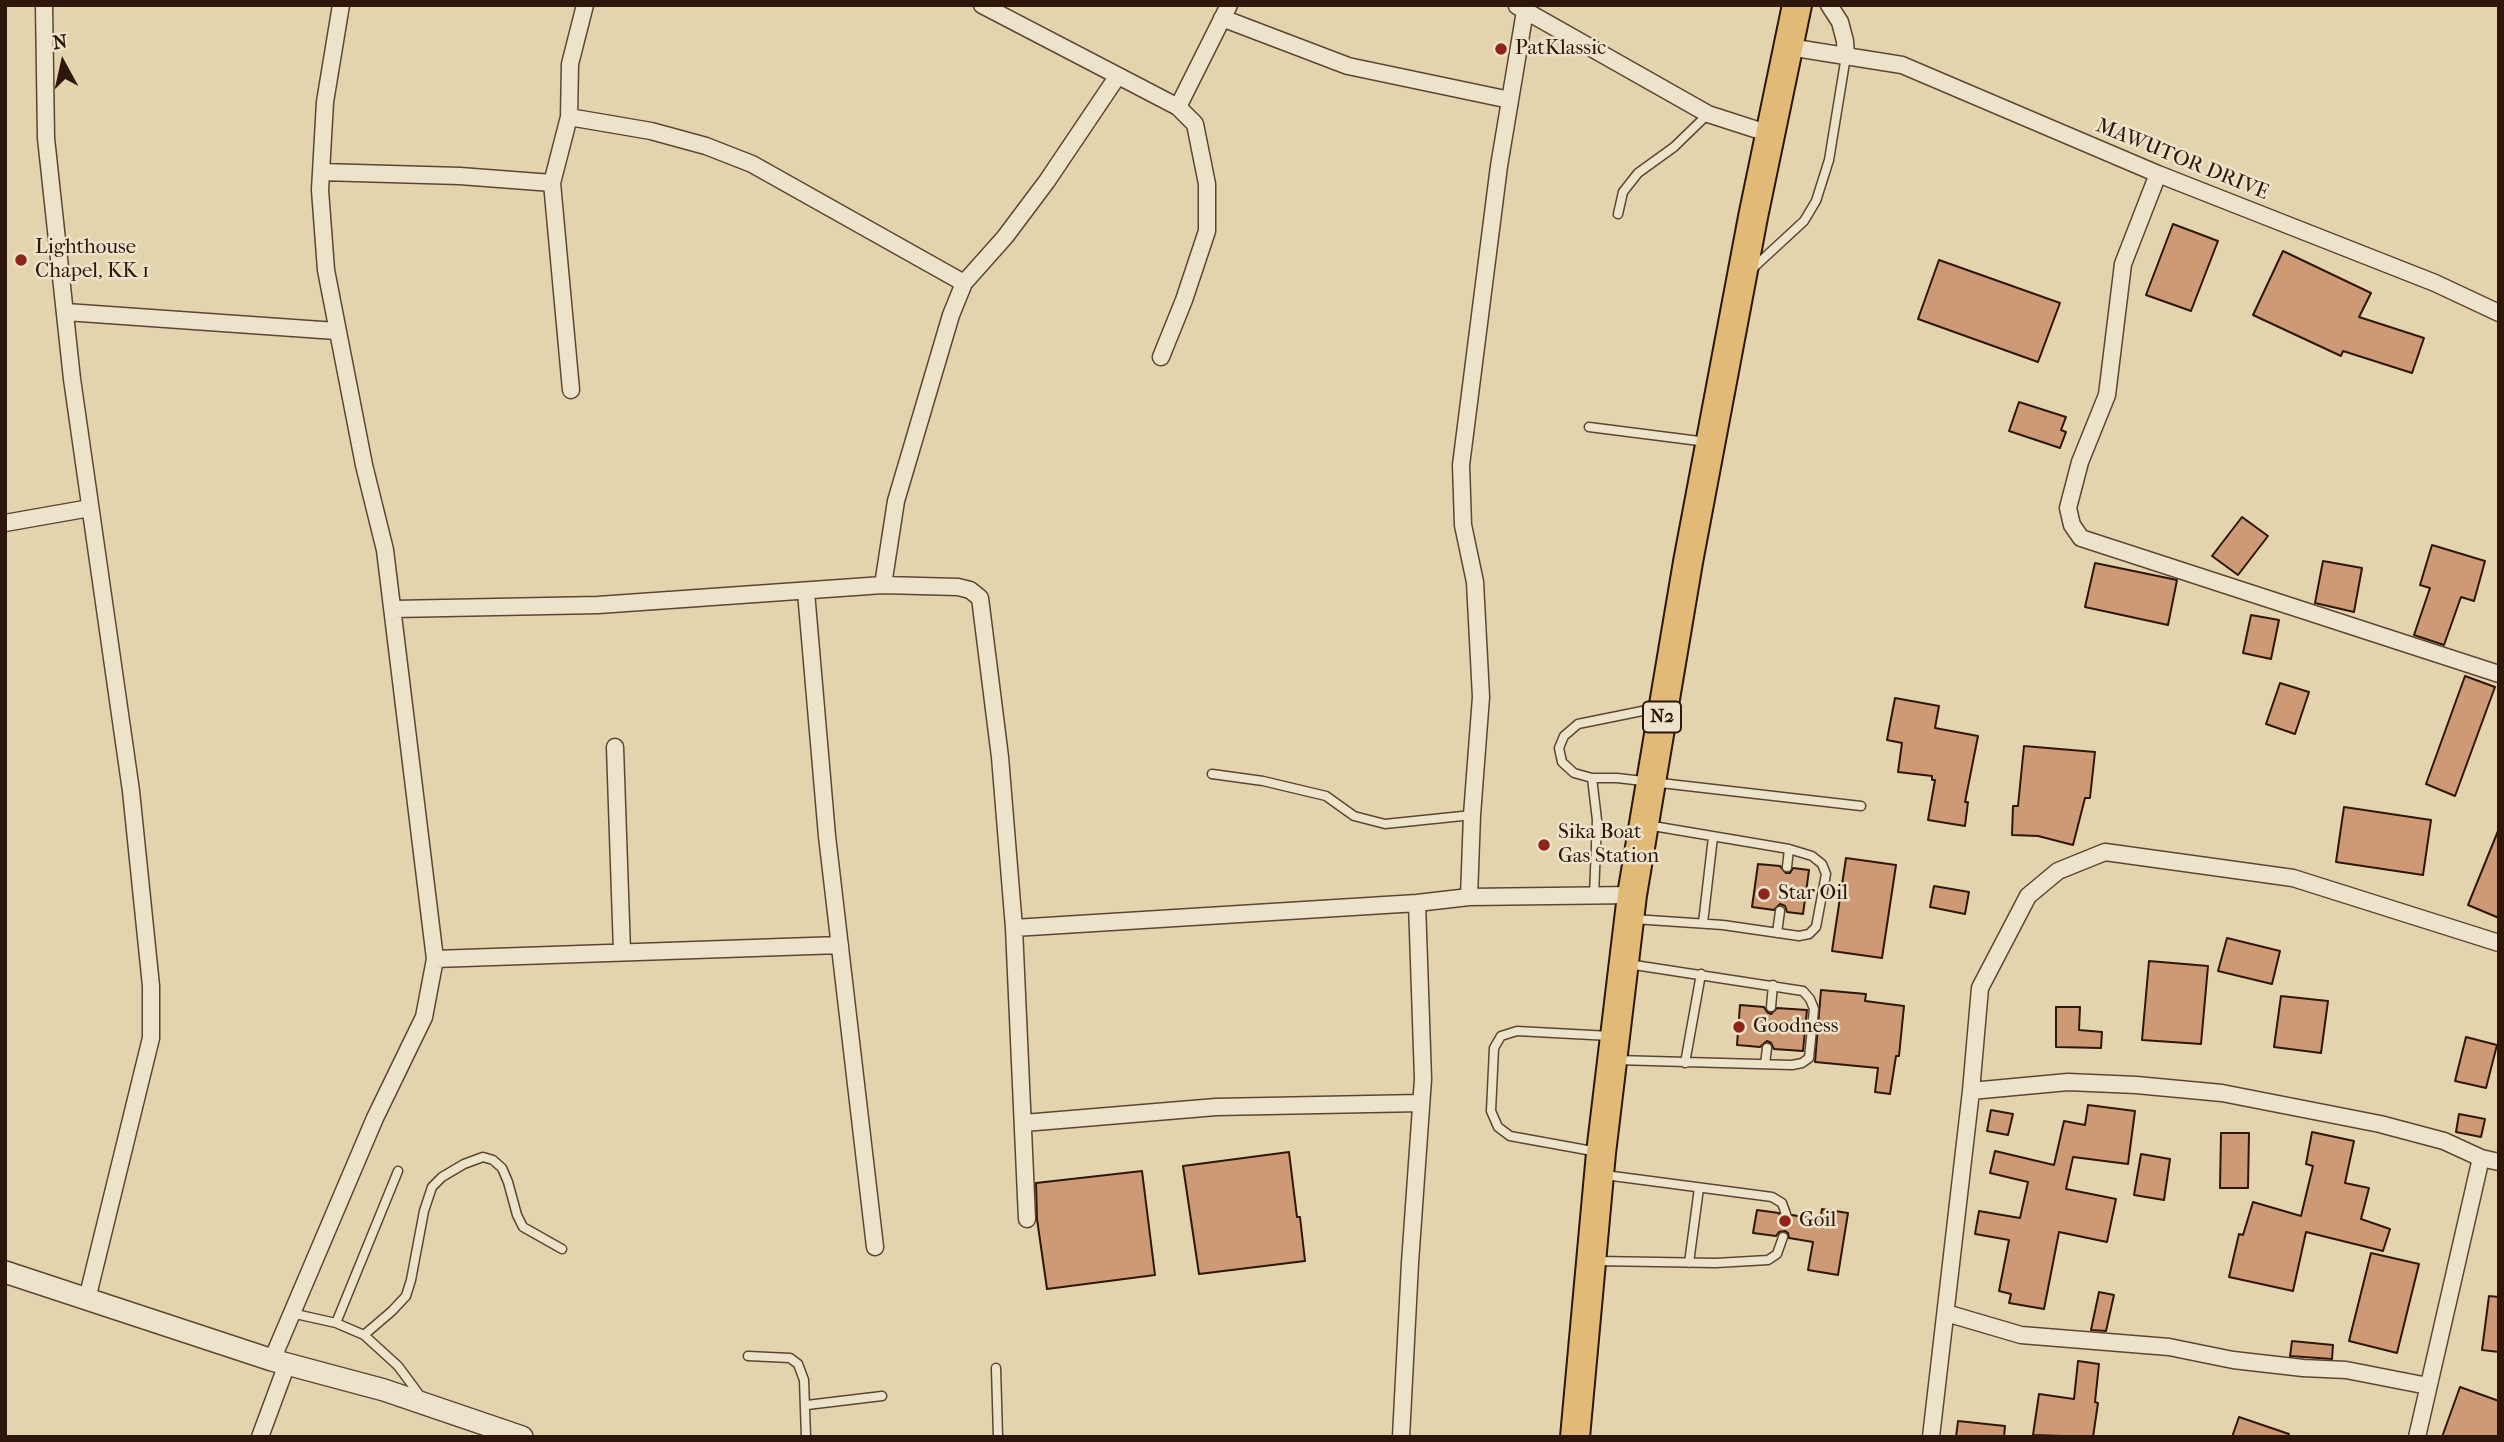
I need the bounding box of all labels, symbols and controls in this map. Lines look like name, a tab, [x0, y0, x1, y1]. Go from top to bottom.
north arrow	[28, 28, 98, 98]
text: N	[51, 30, 69, 54]
place label: PatKlassic	[1515, 36, 1606, 62]
marker: PatKlassic	[1493, 41, 1509, 57]
street label: MAWUTOR DRIVE	[2092, 114, 2272, 206]
place label: Lighthouse Chapel, KK 1	[35, 235, 150, 285]
marker: Lighthouse Chapel, KK 1	[13, 252, 29, 268]
road number: N2	[1643, 702, 1681, 732]
place label: Sika Boat Gas Station	[1558, 820, 1659, 870]
marker: Sika Boat Gas Station	[1536, 837, 1552, 853]
place label: Star Oil	[1778, 881, 1848, 907]
marker: Star Oil	[1756, 886, 1772, 902]
place label: Goodness	[1753, 1014, 1839, 1040]
marker: Goodness	[1731, 1019, 1747, 1035]
place label: Goil	[1799, 1208, 1836, 1234]
marker: Goil	[1777, 1213, 1793, 1229]

